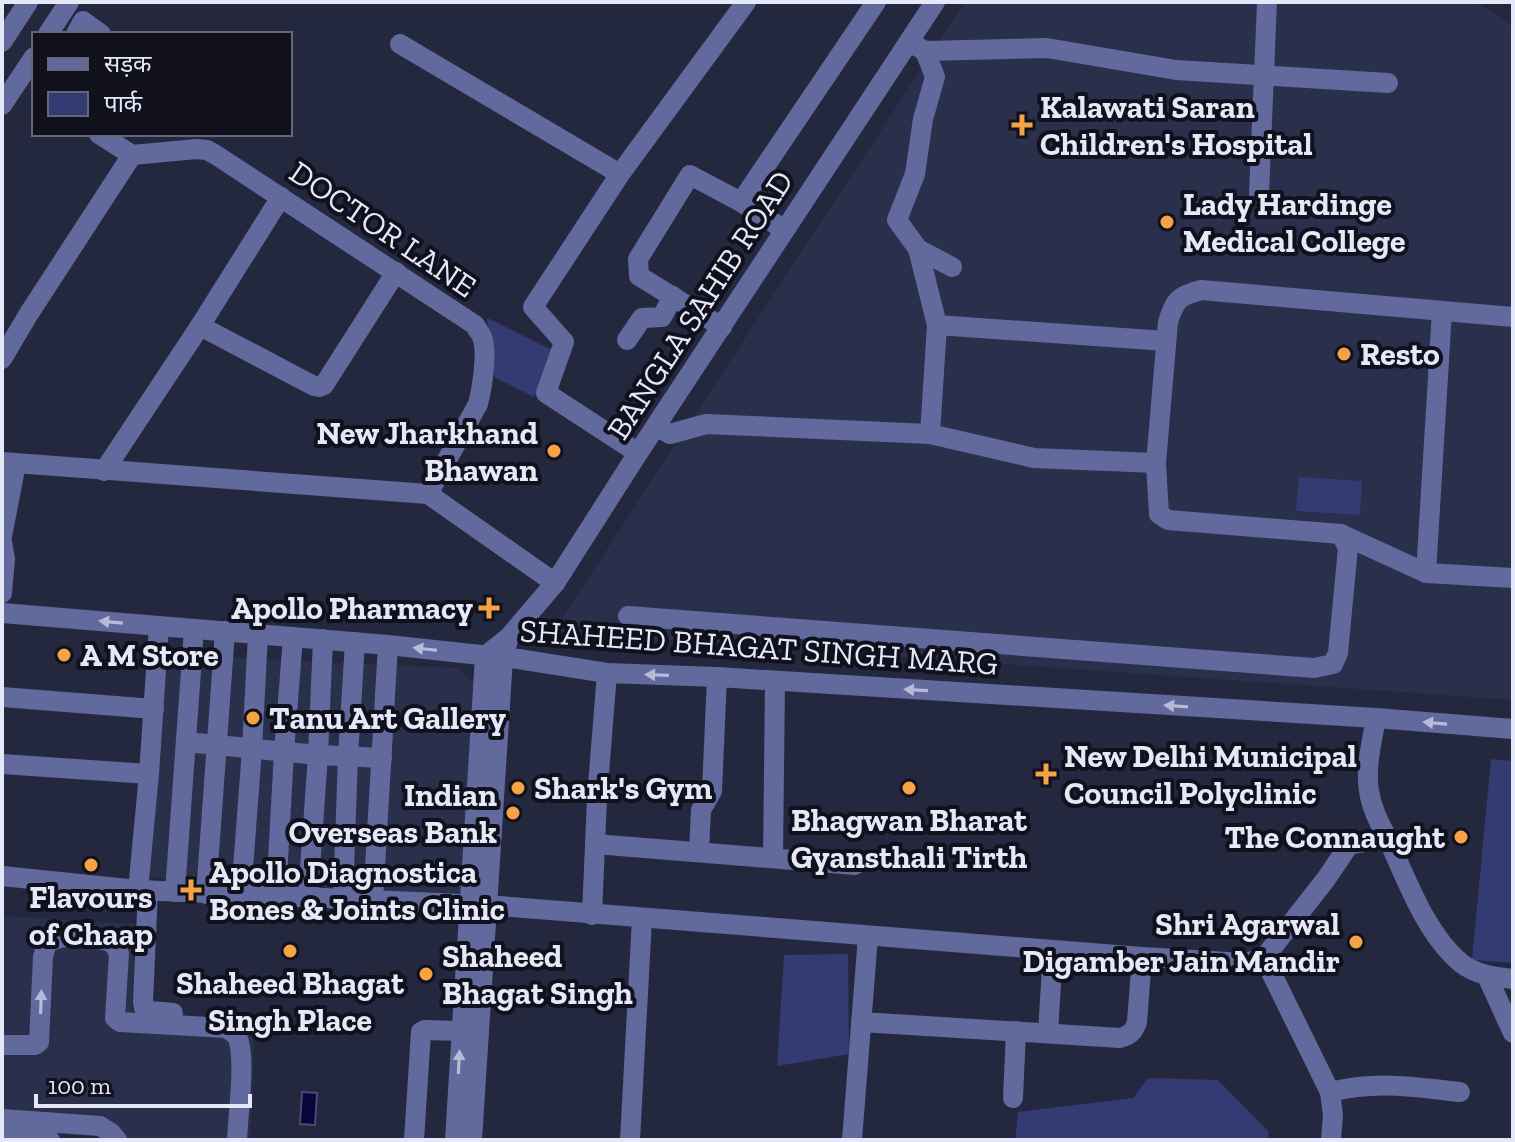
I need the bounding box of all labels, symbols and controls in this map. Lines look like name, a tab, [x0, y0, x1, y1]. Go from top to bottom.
legend	[32, 32, 292, 136]
text: सड़क	[104, 49, 152, 78]
place label: Kalawati Saran Children's Hospital	[1040, 88, 1313, 163]
text: पार्क	[104, 89, 143, 118]
marker: Kalawati Saran Children's Hospital	[1011, 114, 1033, 136]
street label: DOCTOR LANE	[283, 153, 483, 305]
street label: BANGLA SAHIB ROAD	[599, 164, 801, 446]
place label: Lady Hardinge Medical College	[1183, 185, 1406, 260]
marker: Lady Hardinge Medical College	[1158, 213, 1176, 231]
place label: Resto	[1360, 335, 1440, 373]
marker: Resto	[1335, 345, 1353, 363]
place label: New Jharkhand Bhawan	[316, 414, 538, 489]
marker: New Jharkhand Bhawan	[545, 442, 563, 460]
place label: Apollo Pharmacy	[231, 589, 473, 627]
marker: Apollo Pharmacy	[480, 599, 498, 617]
street label: SHAHEED BHAGAT SINGH MARG	[519, 611, 999, 683]
one-way arrow	[98, 615, 123, 628]
place label: A M Store	[80, 636, 219, 674]
one-way arrow	[412, 642, 437, 655]
marker: A M Store	[55, 646, 73, 664]
one-way arrow	[644, 668, 669, 681]
one-way arrow	[903, 683, 928, 696]
place label: Tanu Art Gallery	[269, 699, 506, 737]
one-way arrow	[1163, 699, 1188, 712]
marker: Tanu Art Gallery	[244, 709, 262, 727]
one-way arrow	[1422, 716, 1447, 729]
place label: New Delhi Municipal Council Polyclinic	[1064, 737, 1357, 812]
marker: New Delhi Municipal Council Polyclinic	[1035, 763, 1057, 785]
place label: Shark's Gym	[534, 769, 712, 807]
place label: Indian Overseas Bank	[289, 776, 497, 851]
marker: Shark's Gym	[509, 779, 527, 797]
marker: Bhagwan Bharat Gyansthali Tirth	[900, 779, 918, 797]
place label: Bhagwan Bharat Gyansthali Tirth	[791, 801, 1028, 876]
marker: Indian Overseas Bank	[504, 804, 522, 822]
place label: The Connaught	[1224, 818, 1445, 856]
marker: The Connaught	[1452, 828, 1470, 846]
place label: Apollo Diagnostica Bones & Joints Clinic	[209, 853, 505, 928]
marker: Flavours of Chaap	[82, 856, 100, 874]
place label: Flavours of Chaap	[29, 878, 153, 953]
marker: Apollo Diagnostica Bones & Joints Clinic	[180, 879, 202, 901]
place label: Shri Agarwal Digamber Jain Mandir	[1023, 905, 1340, 980]
marker: Shri Agarwal Digamber Jain Mandir	[1347, 933, 1365, 951]
place label: Shaheed Bhagat Singh	[442, 937, 633, 1012]
marker: Shaheed Bhagat Singh Place	[281, 942, 299, 960]
place label: Shaheed Bhagat Singh Place	[176, 964, 404, 1039]
marker: Shaheed Bhagat Singh	[417, 965, 435, 983]
one-way arrow	[35, 989, 48, 1014]
one-way arrow	[453, 1049, 466, 1074]
scale bar	[36, 1058, 250, 1108]
text: 100 m	[48, 1071, 111, 1100]

